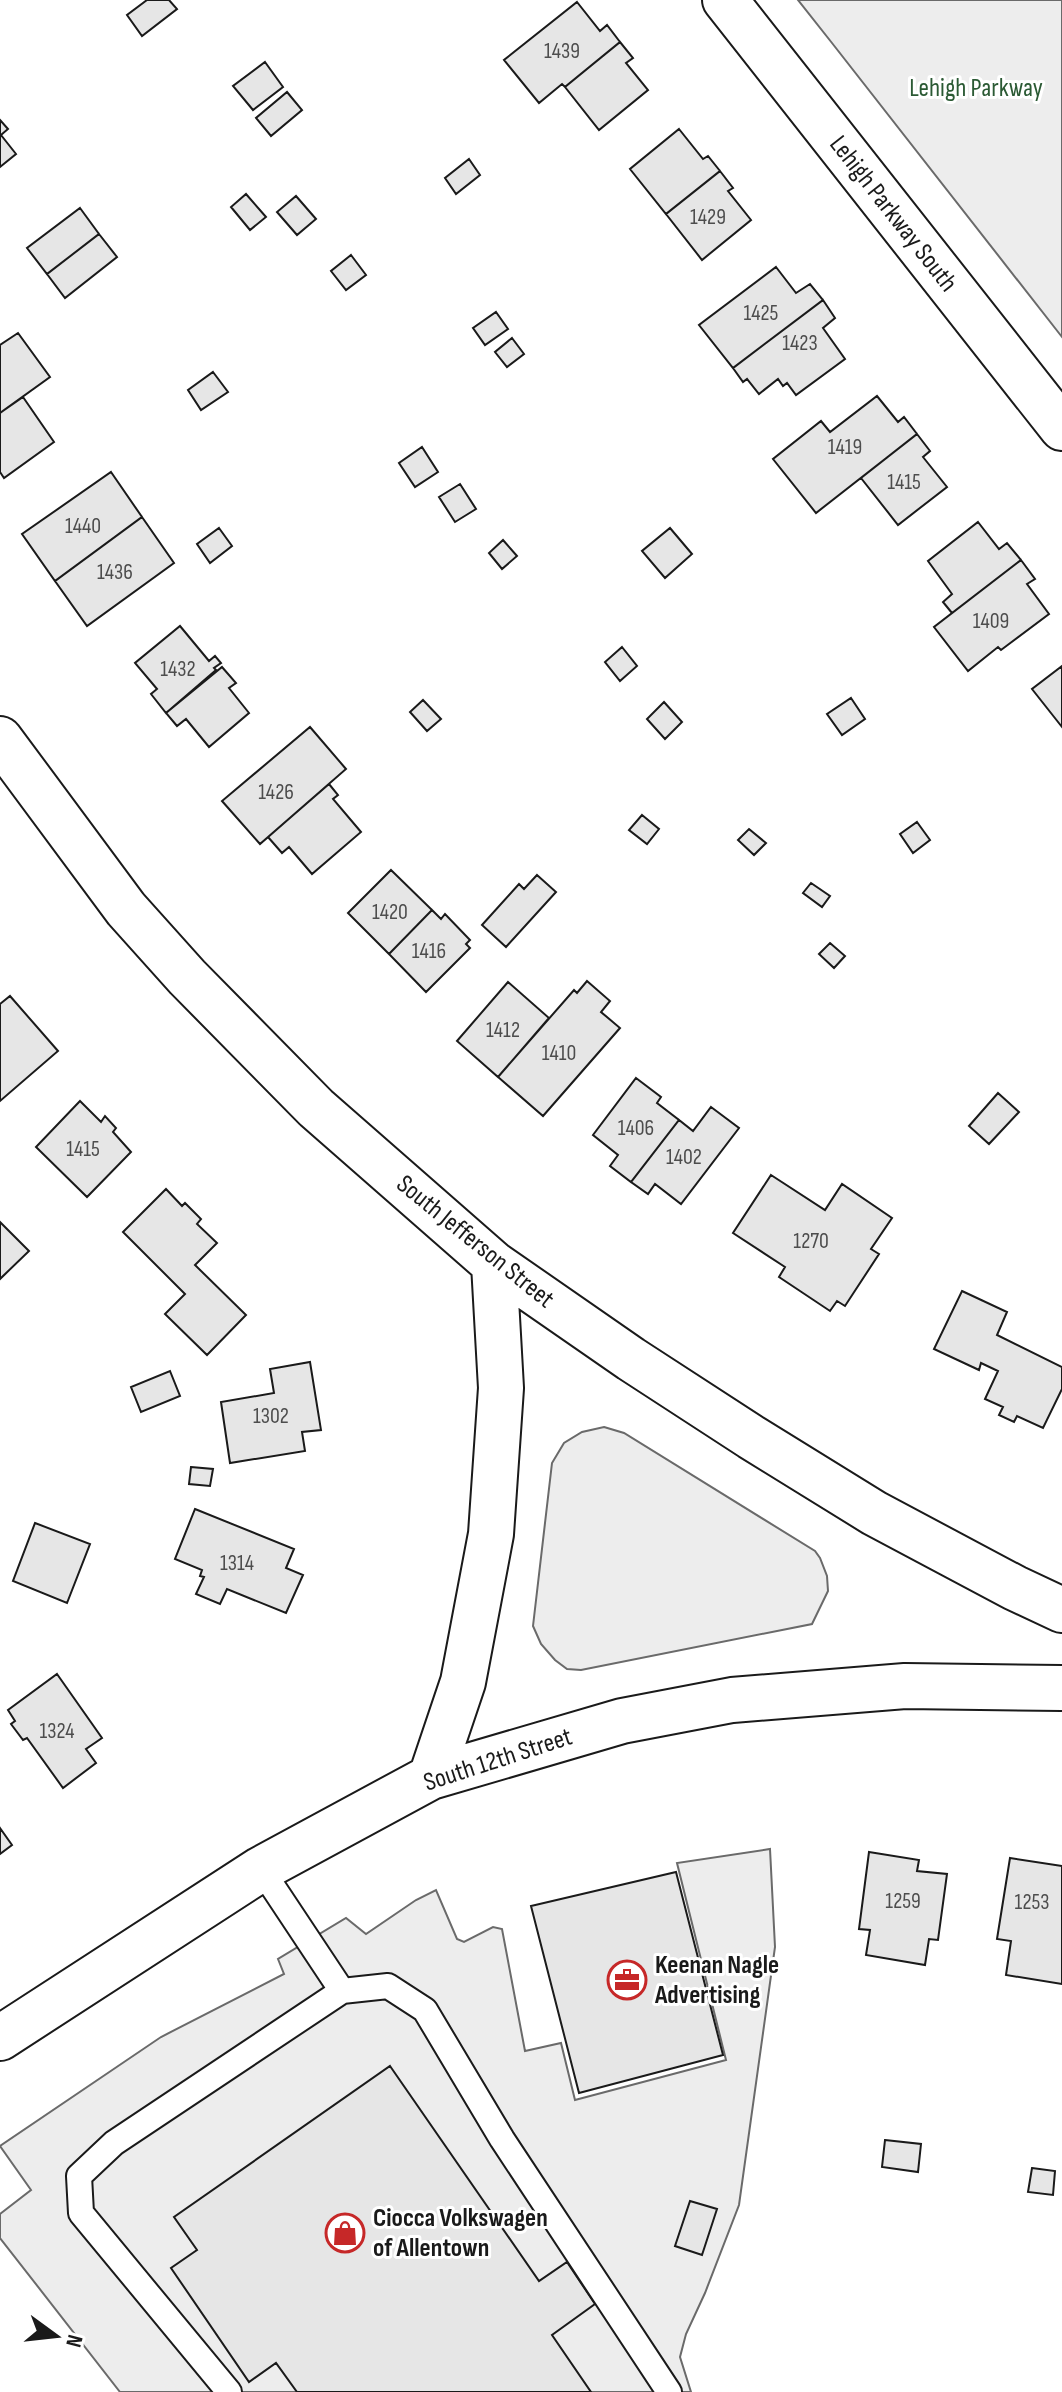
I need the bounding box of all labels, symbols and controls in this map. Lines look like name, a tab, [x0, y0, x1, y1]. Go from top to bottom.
house number: 1439	[544, 38, 580, 65]
park label: Lehigh Parkway	[909, 73, 1043, 104]
street label: Lehigh Parkway South	[822, 130, 964, 298]
house number: 1429	[690, 204, 726, 231]
house number: 1425	[744, 300, 779, 327]
house number: 1423	[782, 330, 818, 357]
house number: 1419	[828, 434, 862, 461]
house number: 1415	[887, 469, 921, 496]
house number: 1440	[65, 513, 101, 540]
house number: 1436	[97, 559, 133, 586]
house number: 1409	[973, 608, 1009, 635]
house number: 1432	[160, 656, 196, 683]
house number: 1426	[258, 779, 294, 806]
house number: 1420	[372, 899, 408, 926]
house number: 1416	[412, 938, 446, 965]
house number: 1412	[486, 1017, 520, 1044]
house number: 1410	[542, 1040, 576, 1067]
house number: 1406	[618, 1115, 654, 1142]
house number: 1415	[66, 1136, 100, 1163]
house number: 1402	[666, 1144, 702, 1171]
street label: South Jefferson Street	[390, 1169, 560, 1315]
house number: 1270	[793, 1228, 829, 1255]
house number: 1302	[253, 1403, 289, 1430]
house number: 1314	[220, 1550, 254, 1577]
house number: 1324	[39, 1718, 75, 1745]
street label: South 12th Street	[420, 1721, 576, 1799]
house number: 1259	[885, 1888, 921, 1915]
house number: 1253	[1014, 1889, 1050, 1916]
place label: Keenan Nagle Advertising	[654, 1950, 779, 2011]
office icon: Keenan Nagle Advertising	[606, 1959, 648, 2001]
place label: Ciocca Volkswagen of Allentown	[373, 2203, 548, 2264]
shop icon: Ciocca Volkswagen of Allentown	[324, 2212, 366, 2254]
north arrow	[16, 2296, 96, 2376]
text: N	[59, 2332, 88, 2350]

